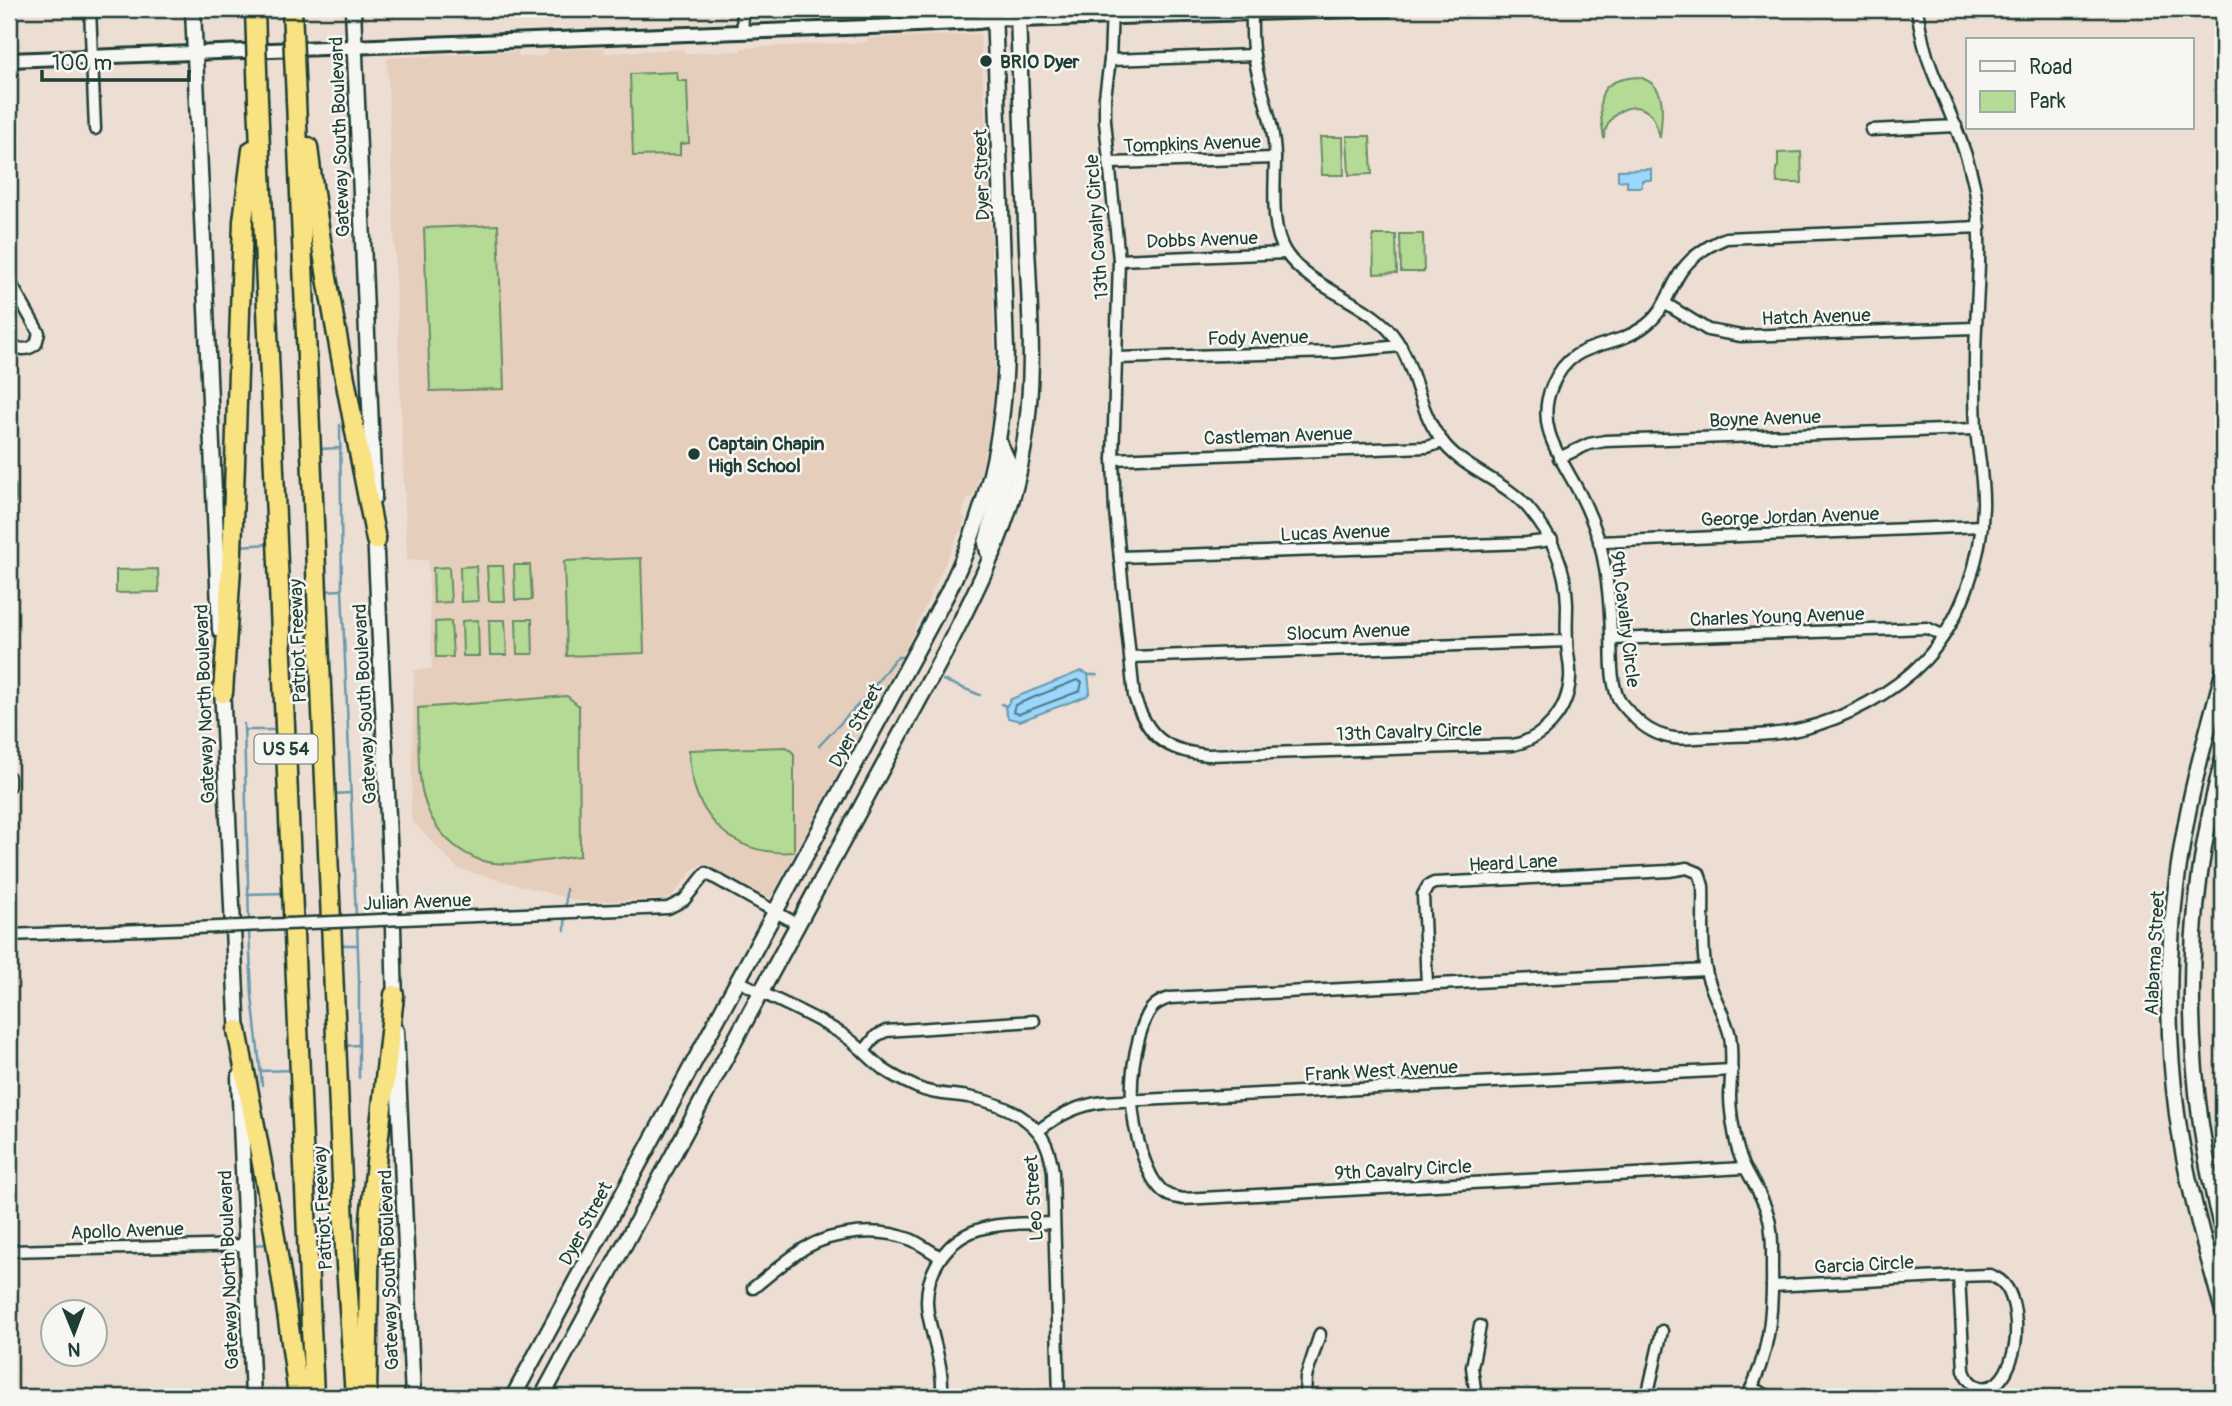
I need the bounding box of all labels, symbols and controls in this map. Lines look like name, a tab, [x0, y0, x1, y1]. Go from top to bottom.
street label: Gateway South Boulevard	[325, 36, 355, 238]
scale bar	[42, 38, 189, 82]
legend	[1966, 38, 2194, 130]
text: 100 m	[52, 50, 112, 77]
place label: BRIO Dyer	[1000, 50, 1080, 74]
marker: BRIO Dyer	[978, 53, 994, 69]
text: Road	[2029, 54, 2073, 81]
text: Park	[2029, 88, 2066, 115]
street label: Dyer Street	[968, 128, 996, 221]
street label: Tompkins Avenue	[1123, 130, 1262, 158]
street label: 13th Cavalry Circle	[1080, 153, 1114, 300]
street label: Dobbs Avenue	[1146, 226, 1259, 254]
street label: Hatch Avenue	[1761, 303, 1872, 331]
street label: Fody Avenue	[1208, 325, 1309, 351]
street label: Boyne Avenue	[1709, 405, 1822, 433]
street label: Castleman Avenue	[1203, 421, 1353, 451]
place label: Captain Chapin High School	[708, 432, 825, 478]
marker: Captain Chapin High School	[686, 446, 702, 462]
street label: George Jordan Avenue	[1700, 502, 1880, 532]
street label: Lucas Avenue	[1280, 519, 1391, 547]
street label: 9th Cavalry Circle	[1605, 549, 1645, 689]
street label: Patriot Freeway	[284, 579, 312, 703]
street label: Charles Young Avenue	[1689, 602, 1865, 632]
street label: Gateway South Boulevard	[348, 603, 382, 805]
street label: Gateway North Boulevard	[190, 604, 220, 804]
street label: Slocum Avenue	[1286, 618, 1411, 646]
street label: Dyer Street	[824, 679, 888, 772]
street label: 13th Cavalry Circle	[1336, 717, 1483, 747]
road number: US 54	[254, 734, 318, 764]
street label: Heard Lane	[1468, 849, 1558, 877]
street label: Julian Avenue	[363, 888, 472, 916]
street label: Alabama Street	[2140, 890, 2170, 1016]
street label: Frank West Avenue	[1304, 1055, 1459, 1087]
street label: Patriot Freeway	[308, 1145, 338, 1271]
street label: Leo Street	[1019, 1154, 1049, 1242]
street label: 9th Cavalry Circle	[1334, 1154, 1473, 1186]
street label: Gateway South Boulevard	[374, 1169, 404, 1371]
street label: Gateway North Boulevard	[214, 1170, 244, 1370]
street label: Dyer Street	[554, 1177, 618, 1270]
street label: Apollo Avenue	[70, 1217, 185, 1245]
street label: Garcia Circle	[1814, 1250, 1915, 1280]
north arrow	[38, 1298, 108, 1368]
text: N	[68, 1337, 81, 1361]

